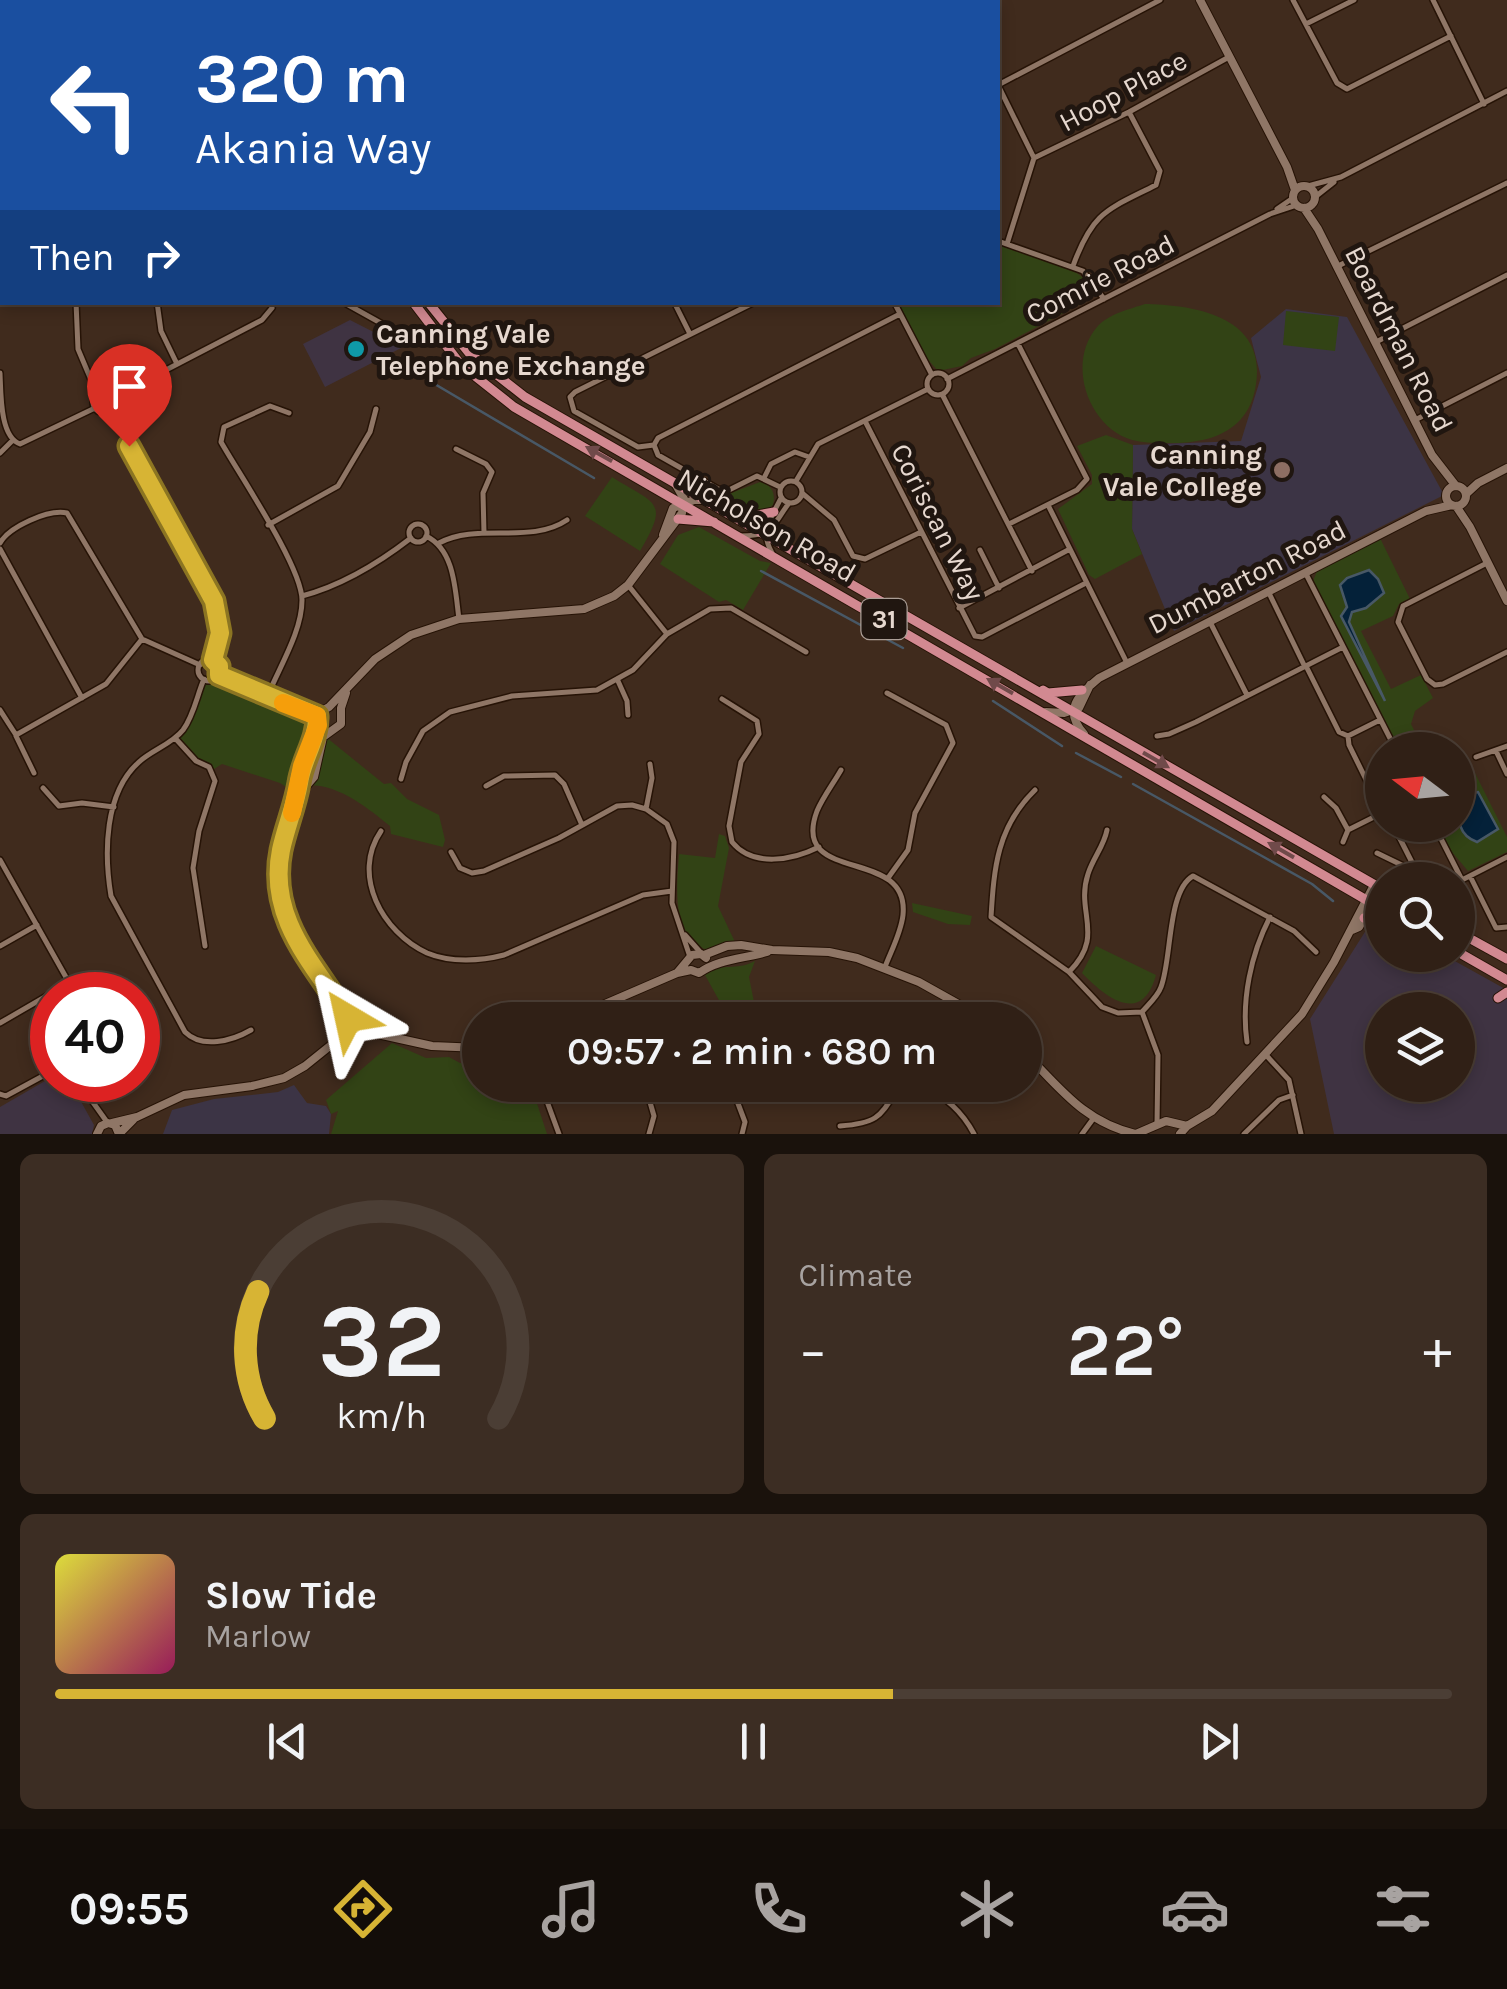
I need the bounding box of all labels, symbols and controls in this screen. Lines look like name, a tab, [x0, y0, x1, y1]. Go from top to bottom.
text: 320 m	[195, 38, 409, 120]
icon: left	[30, 40, 160, 170]
street label: Hoop Place	[1053, 44, 1193, 138]
text: Akania Way	[195, 122, 432, 174]
street label: Comrie Road	[1020, 227, 1180, 331]
icon: right	[134, 230, 189, 285]
text: Then	[30, 235, 114, 280]
street label: Boardman Road	[1338, 240, 1460, 438]
place label: Canning Vale Telephone Exchange	[376, 317, 646, 382]
marker: Canning Vale Telephone Exchange	[345, 338, 367, 360]
pin	[87, 344, 172, 447]
icon: arrive	[102, 359, 157, 414]
street label: Coriscan Way	[884, 438, 992, 606]
place label: Canning Vale College	[1103, 438, 1262, 503]
one-way arrow	[585, 446, 613, 464]
marker: Canning Vale College	[1271, 459, 1293, 481]
street label: Nicholson Road	[672, 461, 862, 589]
street label: Dumbarton Road	[1143, 513, 1351, 641]
road number: 31	[862, 599, 906, 639]
one-way arrow	[986, 677, 1014, 695]
north arrow	[1365, 732, 1475, 842]
map controls	[1365, 732, 1475, 1102]
one-way arrow	[1142, 751, 1170, 769]
one-way arrow	[1267, 842, 1295, 859]
button: search	[1365, 862, 1475, 972]
position arrow	[296, 966, 400, 1070]
speed limit sign: 40	[30, 972, 160, 1102]
button: layers	[1365, 992, 1475, 1102]
text: 09:57 · 2 min · 680 m	[567, 1029, 937, 1074]
text: Climate	[799, 1257, 913, 1294]
text: 32	[318, 1281, 446, 1402]
text: 22°	[1066, 1306, 1184, 1394]
text: −	[799, 1318, 827, 1382]
text: +	[1423, 1318, 1452, 1382]
text: km/h	[336, 1395, 427, 1437]
text: Slow Tide	[205, 1573, 377, 1618]
text: Marlow	[205, 1618, 311, 1655]
icon: previous	[260, 1714, 315, 1769]
icon: pause	[726, 1714, 781, 1769]
icon: next	[1192, 1714, 1247, 1769]
icon: directions	[328, 1874, 398, 1944]
icon: music	[536, 1874, 606, 1944]
icon: phone	[744, 1874, 814, 1944]
icon: climate	[952, 1874, 1022, 1944]
icon: car	[1160, 1874, 1230, 1944]
icon: filters	[1368, 1874, 1438, 1944]
text: 09:55	[69, 1883, 189, 1935]

